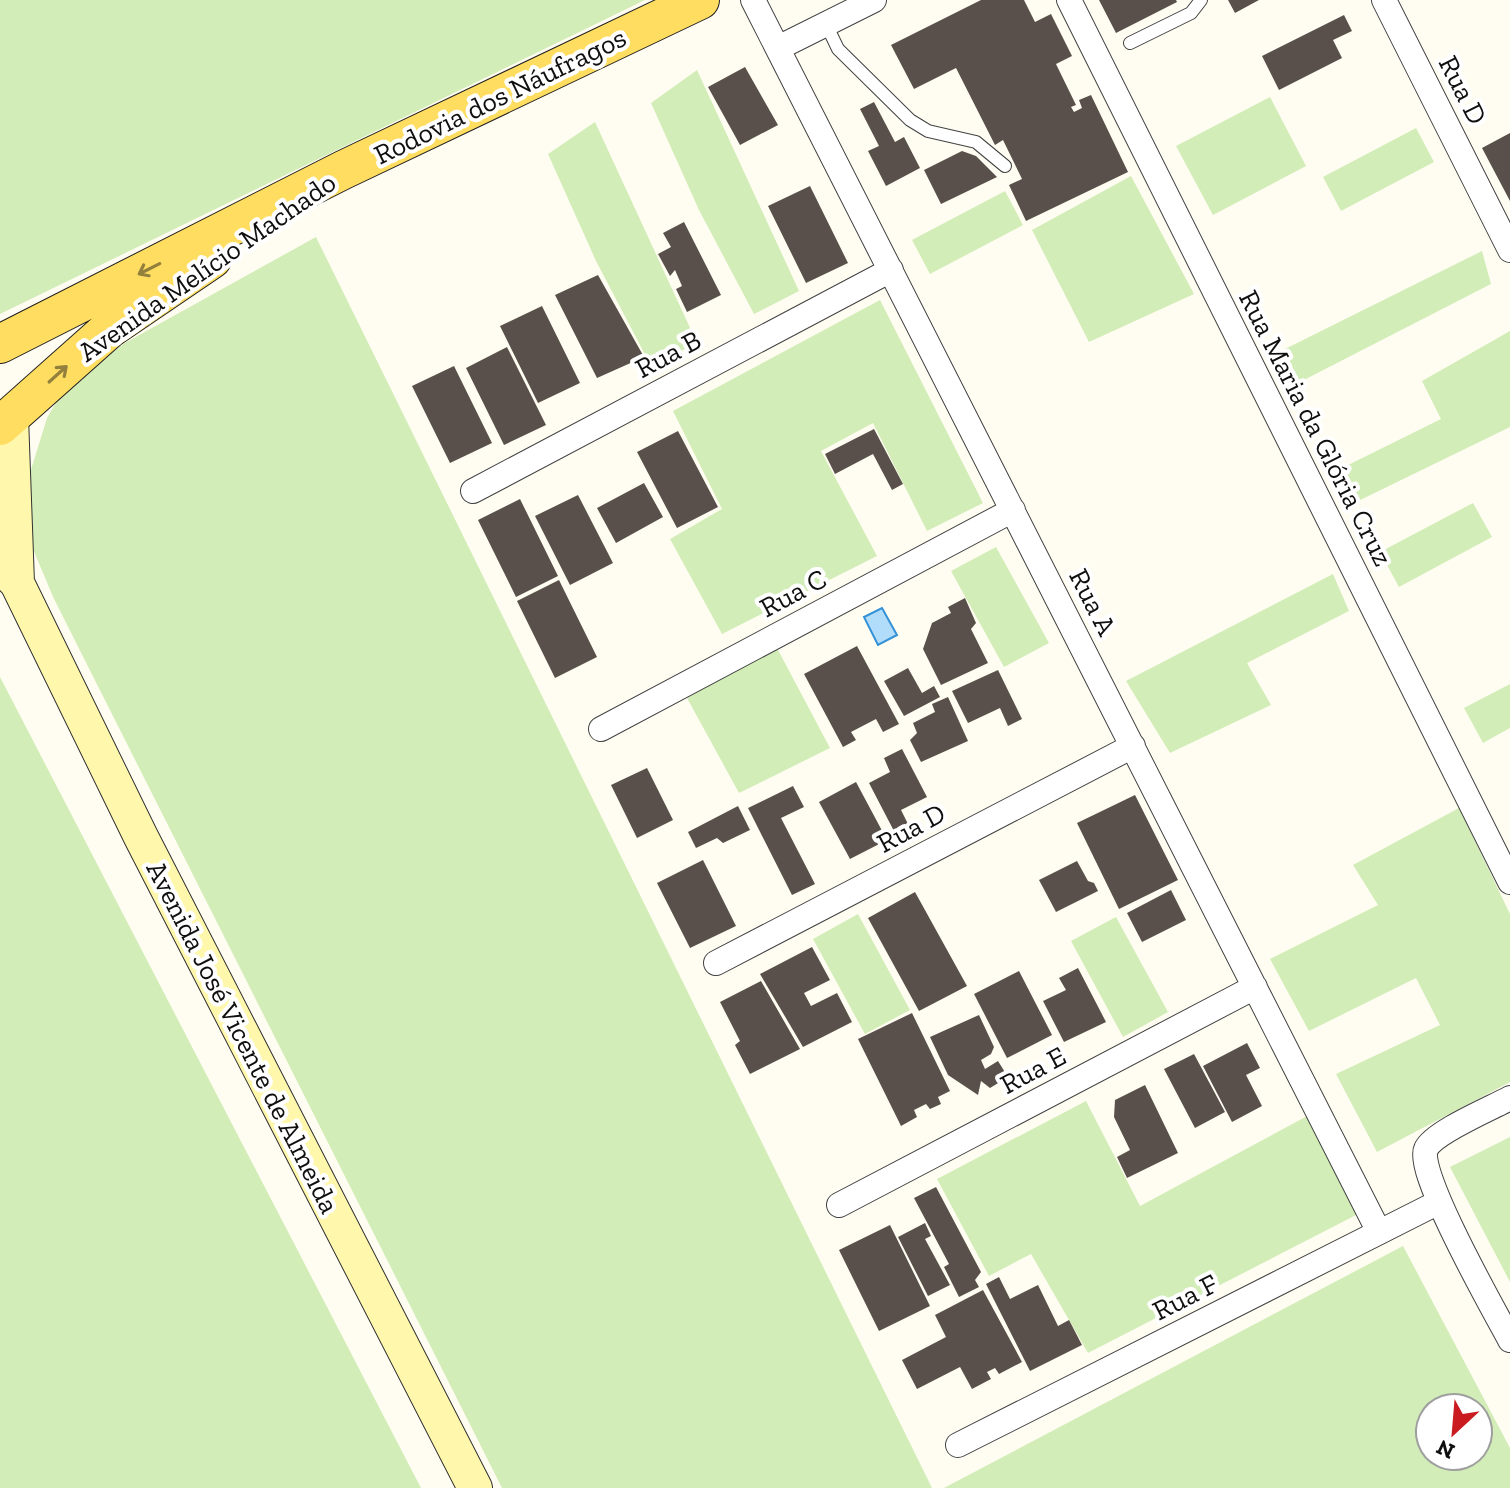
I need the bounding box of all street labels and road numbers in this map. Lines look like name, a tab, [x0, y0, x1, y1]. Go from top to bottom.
street label: Rodovia dos Náufragos	[369, 21, 631, 171]
street label: Rua D	[1432, 50, 1494, 130]
street label: Avenida Melício Machado	[72, 166, 342, 368]
street label: Rua Maria da Glória Cruz	[1232, 285, 1400, 571]
street label: Rua B	[629, 323, 707, 385]
street label: Rua C	[754, 562, 832, 624]
street label: Rua A	[1062, 563, 1124, 642]
street label: Rua D	[871, 796, 951, 860]
street label: Avenida José Vicente de Almeida	[140, 855, 347, 1219]
street label: Rua E	[995, 1039, 1071, 1101]
street label: Rua F	[1147, 1267, 1223, 1327]

